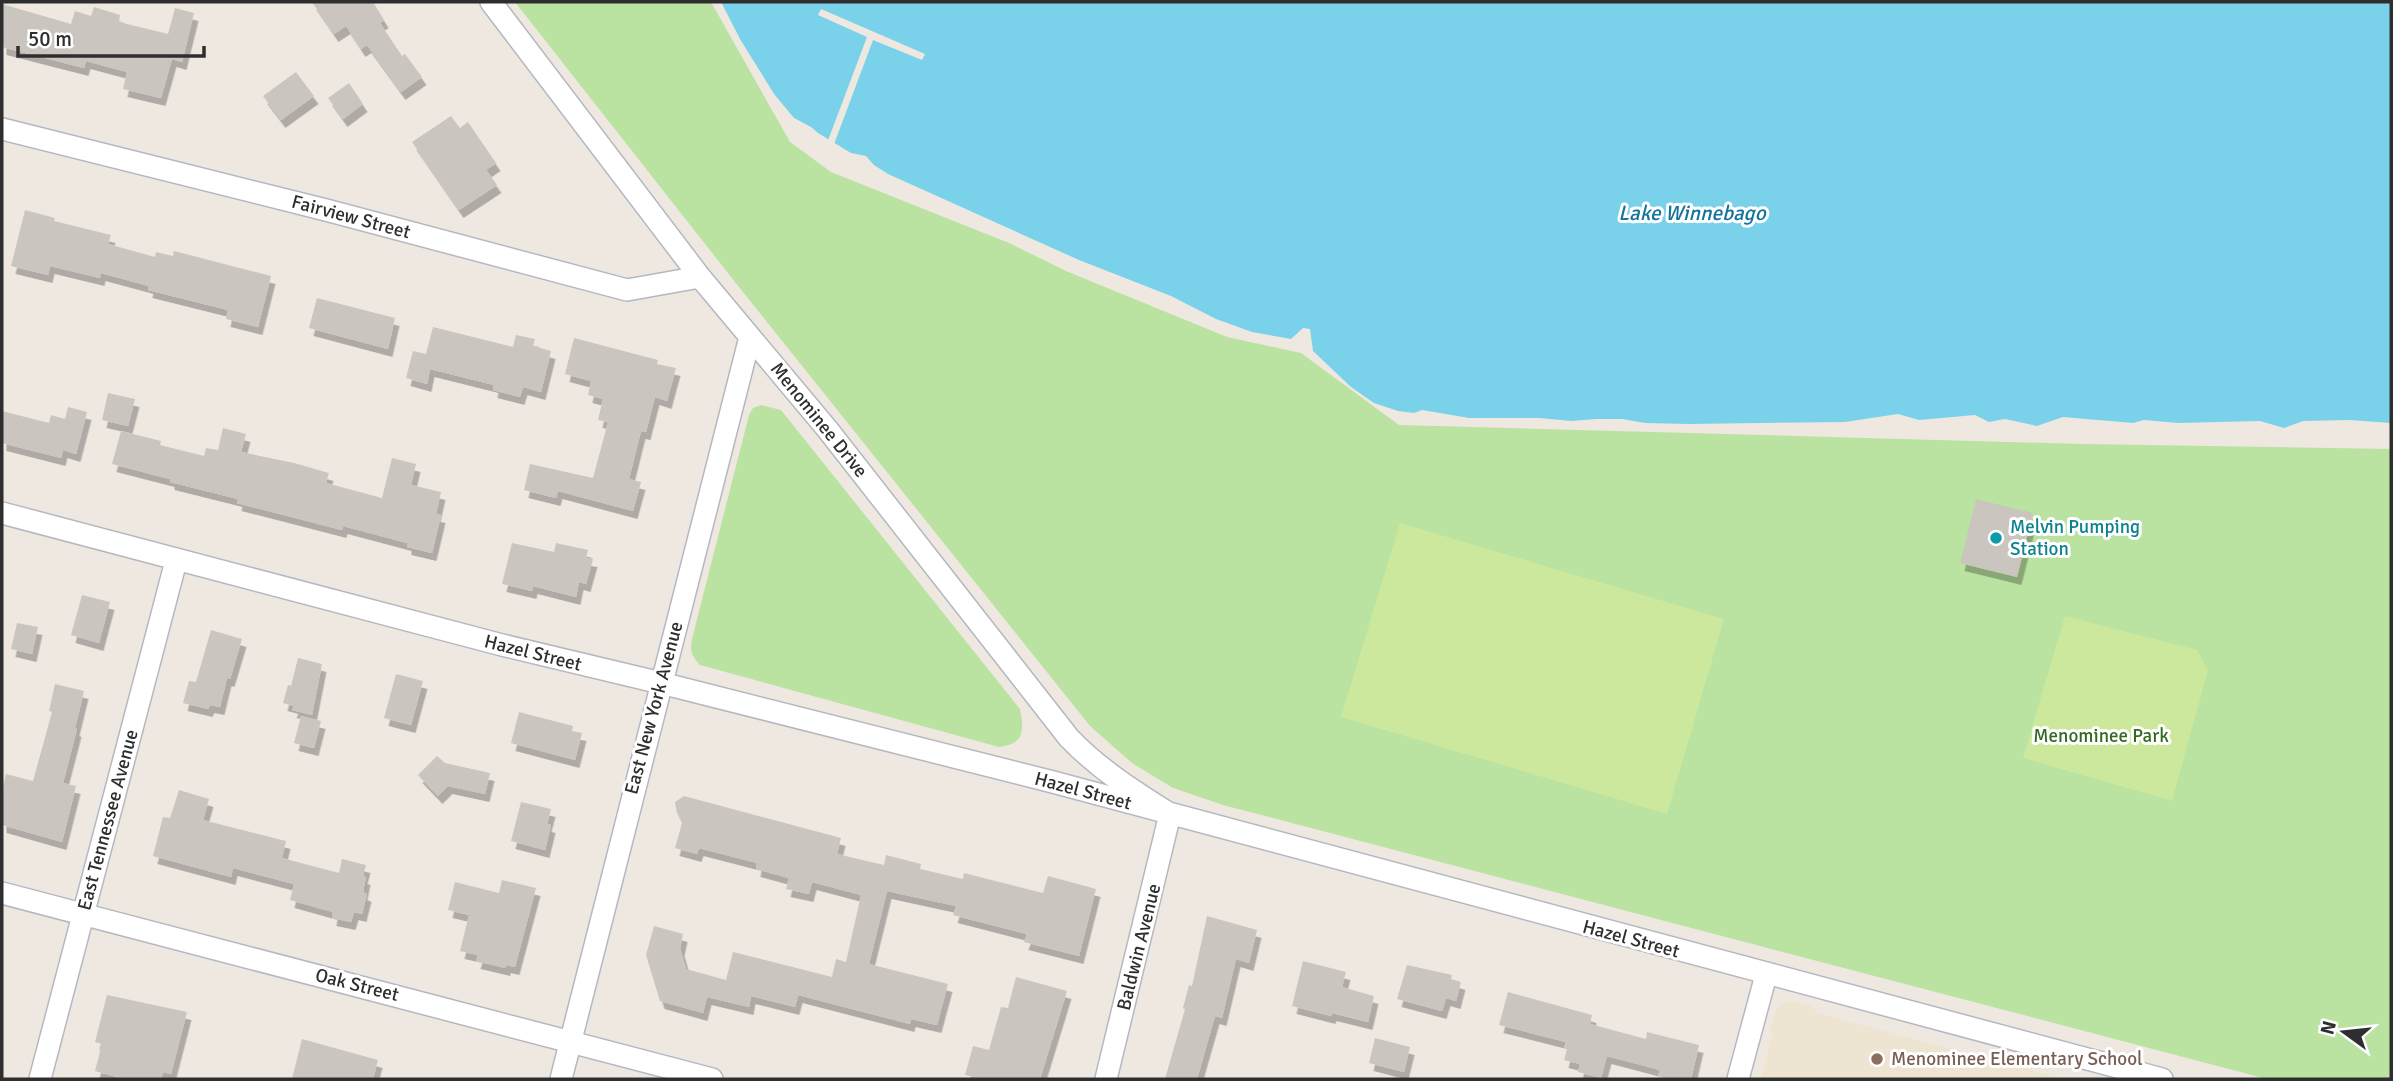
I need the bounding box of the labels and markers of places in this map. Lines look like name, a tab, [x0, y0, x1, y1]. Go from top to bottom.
place label: Melvin Pumping Station	[2010, 515, 2140, 561]
marker: Melvin Pumping Station	[1988, 530, 2004, 546]
place label: Menominee Elementary School	[1891, 1047, 2143, 1071]
marker: Menominee Elementary School	[1869, 1051, 1885, 1067]

